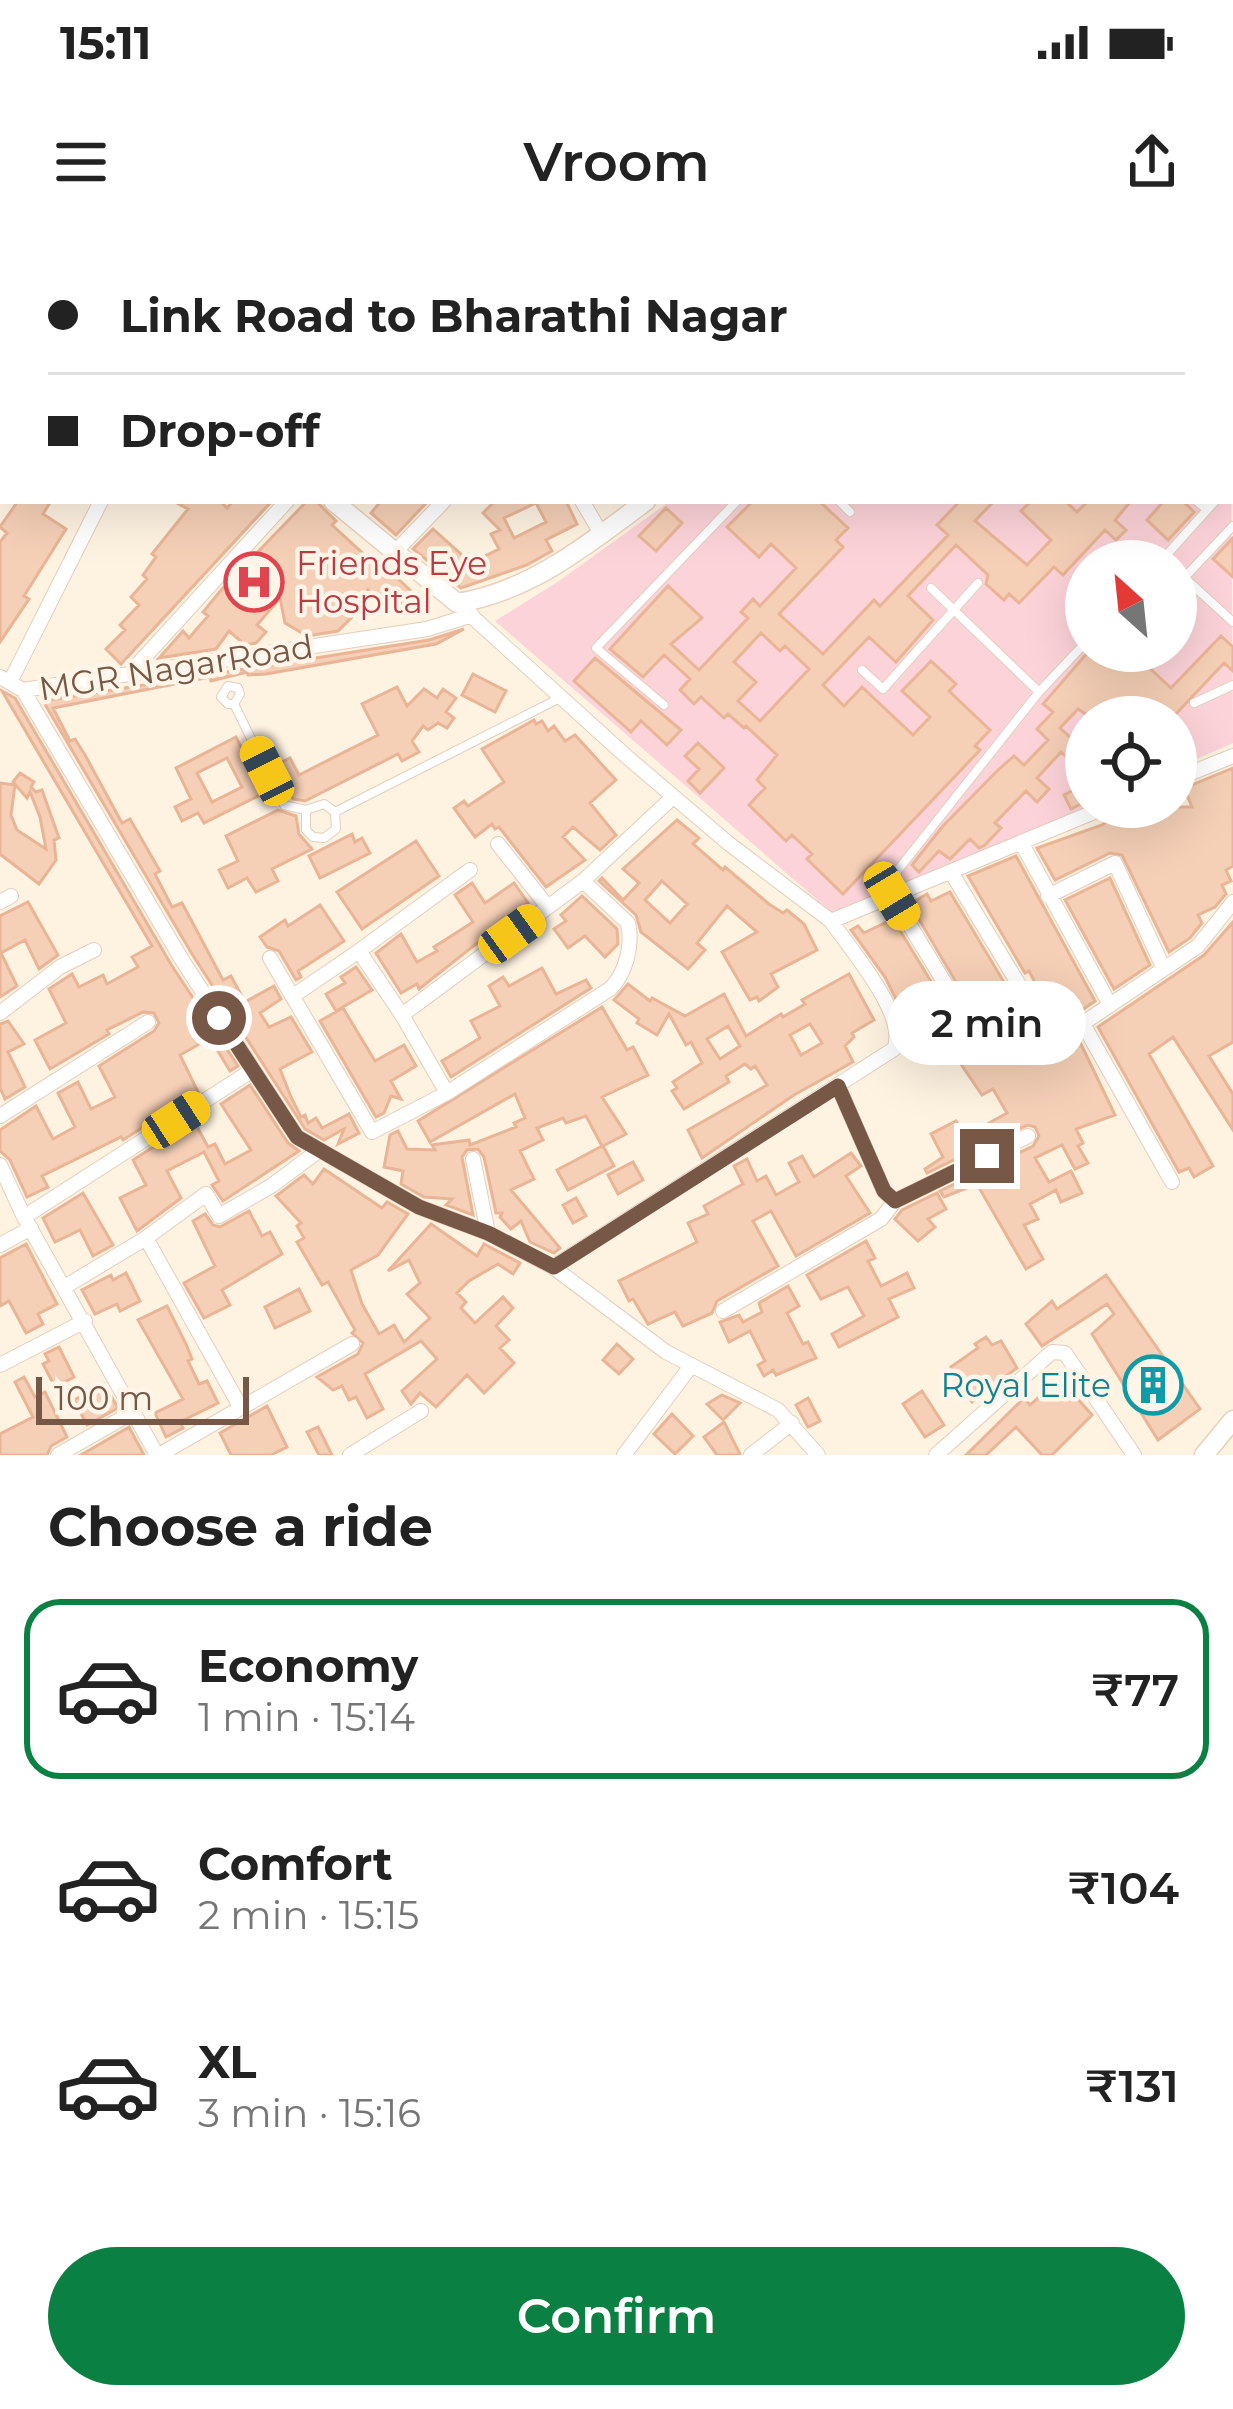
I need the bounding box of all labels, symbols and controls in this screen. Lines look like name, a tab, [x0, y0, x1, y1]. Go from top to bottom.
text: 15:11	[60, 15, 152, 70]
icon: menu	[48, 129, 114, 195]
text: Vroom	[523, 129, 710, 195]
icon: share	[1119, 129, 1185, 195]
text: Link Road to Bharathi Nagar	[120, 288, 788, 343]
text: Drop-off	[120, 403, 320, 458]
north arrow	[1065, 540, 1197, 672]
map controls	[1065, 540, 1197, 828]
place label: Friends Eye Hospital	[296, 543, 487, 621]
hospital icon: Friends Eye Hospital	[223, 551, 285, 613]
street label: MGR NagarRoad	[36, 626, 316, 708]
button: locate	[1065, 696, 1197, 828]
car	[235, 731, 299, 811]
car	[858, 856, 926, 936]
car	[472, 898, 552, 970]
callout: 2 min	[888, 982, 1086, 1066]
route start	[192, 991, 246, 1045]
text: 2 min	[931, 999, 1043, 1047]
car	[136, 1085, 216, 1155]
route end	[960, 1129, 1014, 1183]
building icon: Royal Elite	[1122, 1354, 1184, 1416]
place label: Royal Elite	[940, 1365, 1111, 1405]
scale bar	[36, 1371, 249, 1424]
text: 100 m	[54, 1378, 153, 1418]
text: Choose a ride	[48, 1494, 433, 1560]
icon: car	[54, 1635, 162, 1743]
text: Economy	[198, 1638, 418, 1693]
text: ₹77	[1092, 1662, 1179, 1717]
text: 1 min · 15:14	[198, 1693, 415, 1741]
icon: car	[54, 1833, 162, 1941]
text: Comfort	[198, 1836, 393, 1891]
text: ₹104	[1068, 1860, 1179, 1915]
text: 2 min · 15:15	[198, 1891, 419, 1939]
icon: car	[54, 2031, 162, 2139]
text: XL	[198, 2034, 256, 2089]
text: ₹131	[1086, 2058, 1179, 2113]
text: 3 min · 15:16	[198, 2089, 421, 2137]
button: Confirm	[48, 2247, 1185, 2385]

